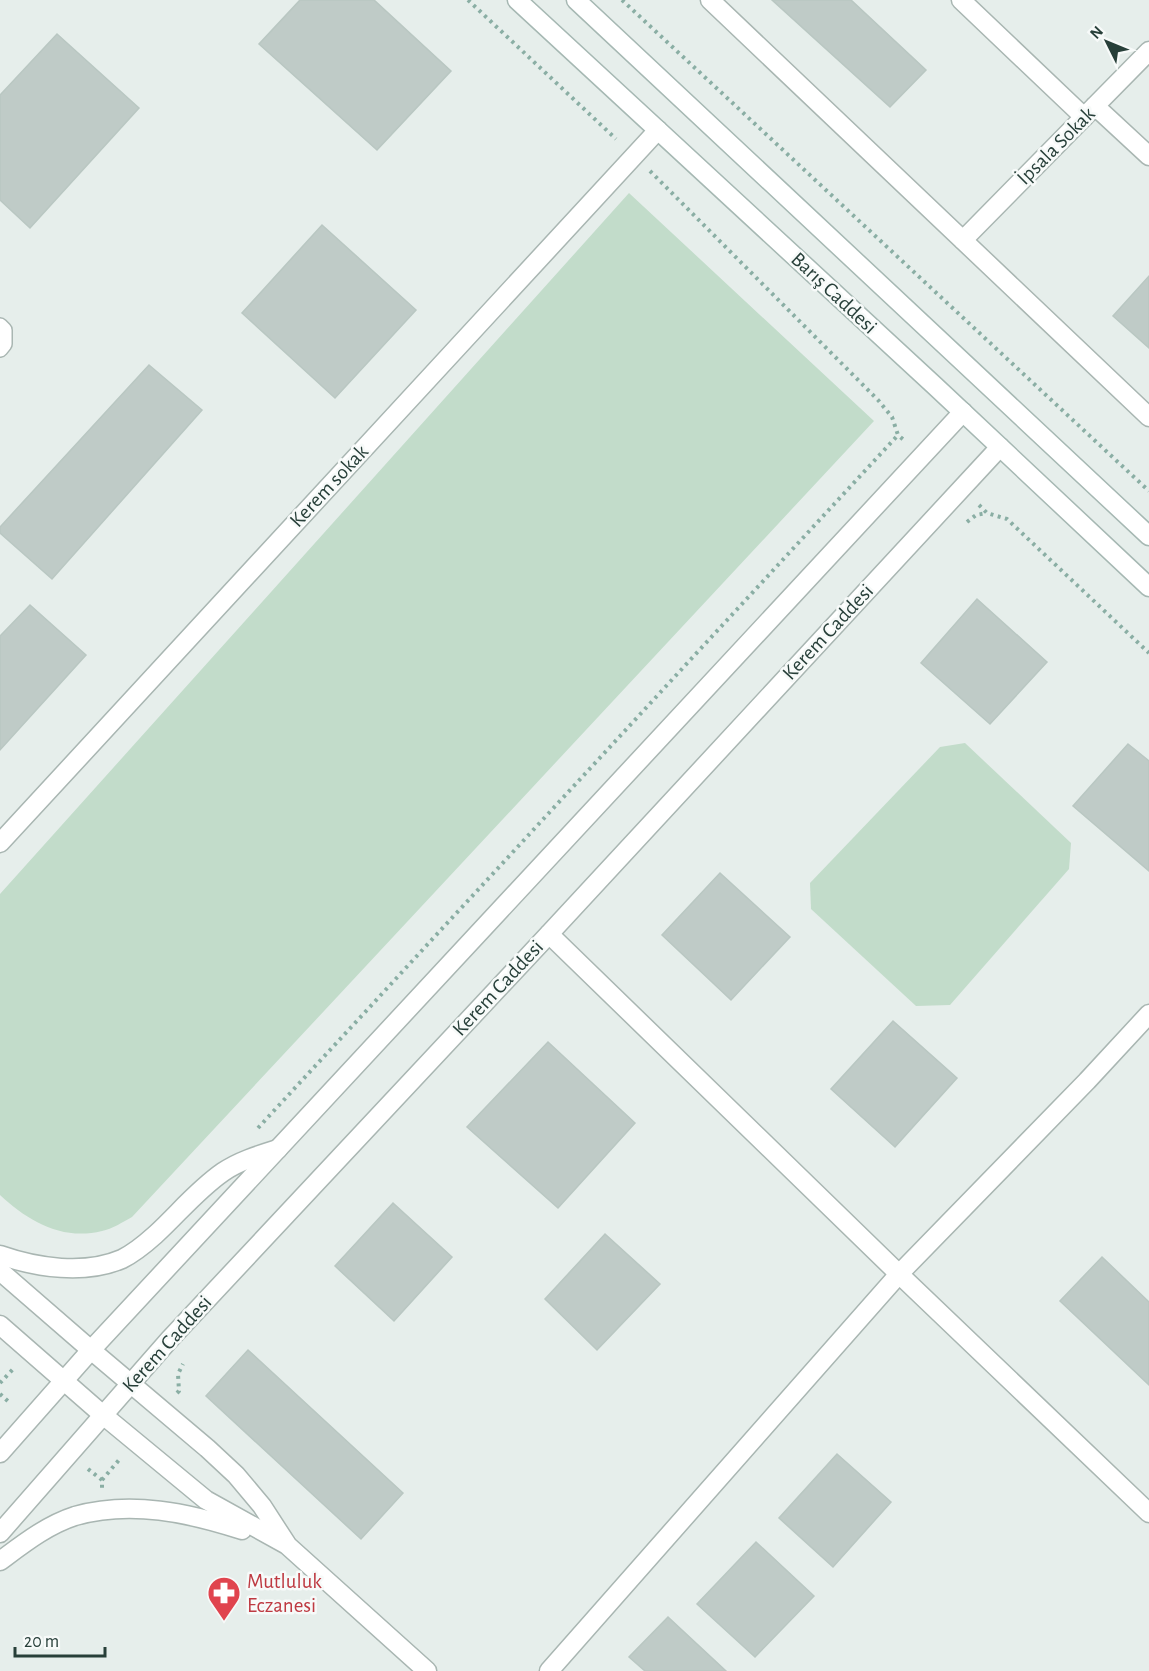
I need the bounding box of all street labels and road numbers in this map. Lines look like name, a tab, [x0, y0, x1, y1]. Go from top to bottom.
street label: İpsala Sokak	[1012, 102, 1099, 189]
street label: Barış Caddesi	[787, 248, 881, 338]
street label: Kerem sokak	[286, 441, 372, 531]
street label: Kerem Caddesi	[779, 580, 877, 684]
street label: Kerem Caddesi	[449, 936, 547, 1040]
street label: Kerem Caddesi	[118, 1292, 216, 1396]

